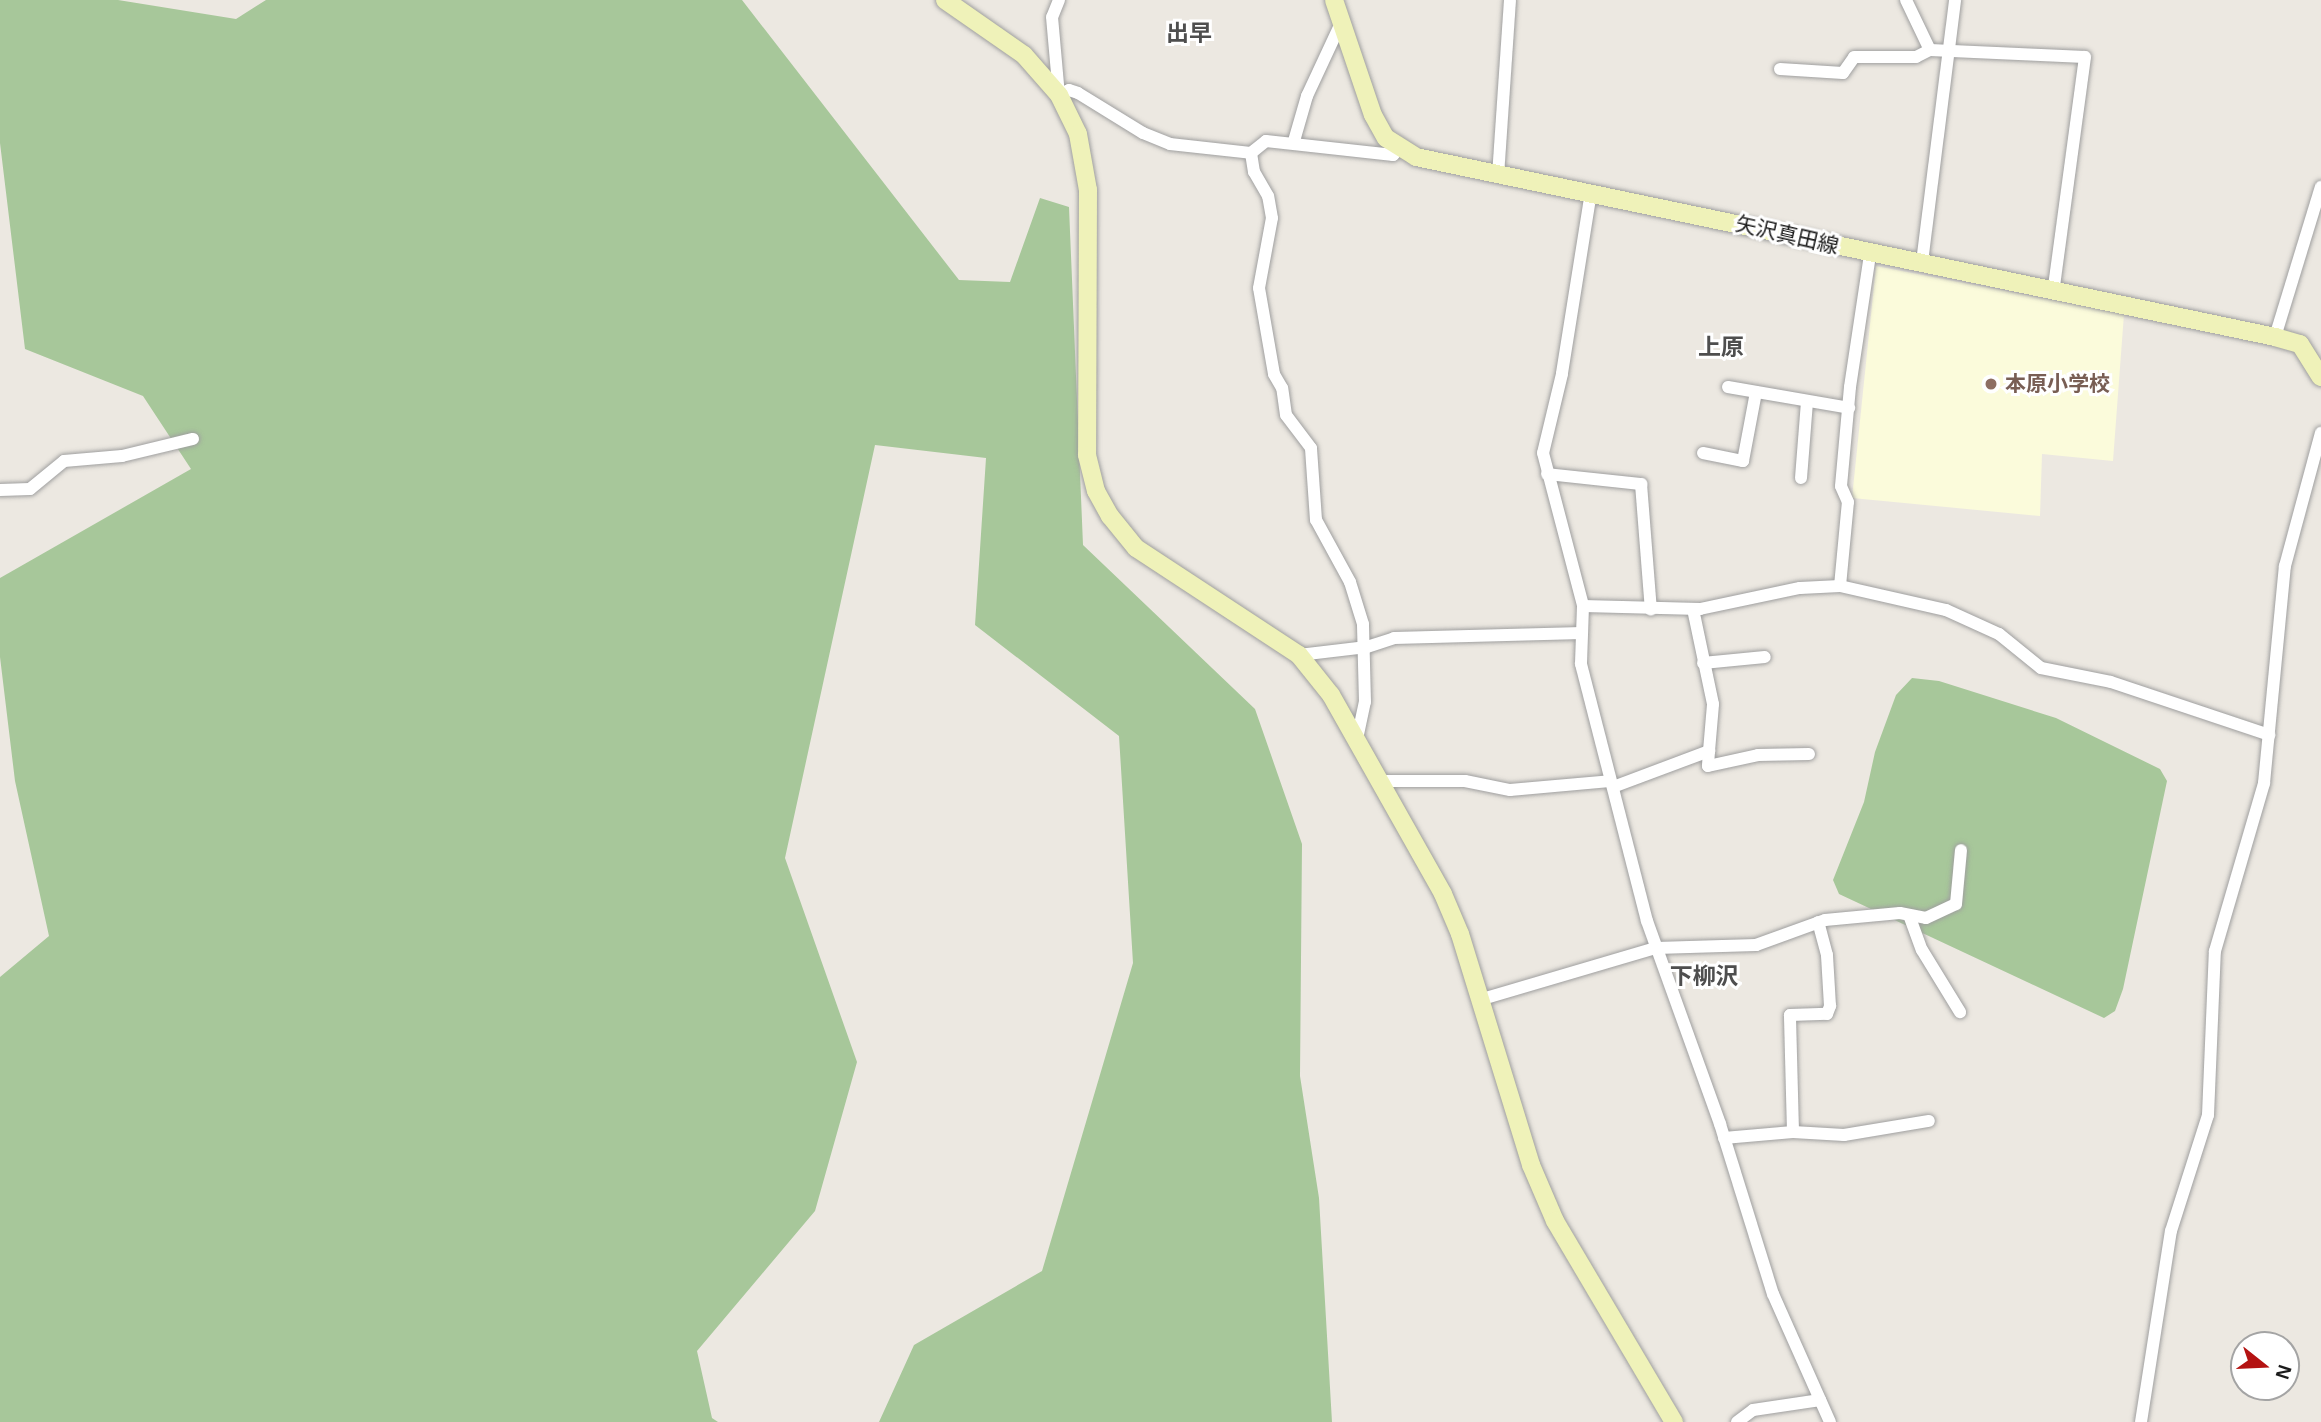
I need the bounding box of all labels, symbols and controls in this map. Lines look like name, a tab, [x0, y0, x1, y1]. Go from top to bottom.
district label: 出早	[1166, 19, 1212, 47]
street label: 矢沢真田線	[1733, 211, 1841, 259]
district label: 上原	[1698, 333, 1744, 361]
place label: 本原小学校	[2005, 371, 2110, 397]
marker: 本原小学校	[1983, 376, 1999, 392]
district label: 下柳沢	[1670, 962, 1738, 990]
north arrow	[2230, 1331, 2300, 1401]
text: N	[2271, 1362, 2296, 1382]

